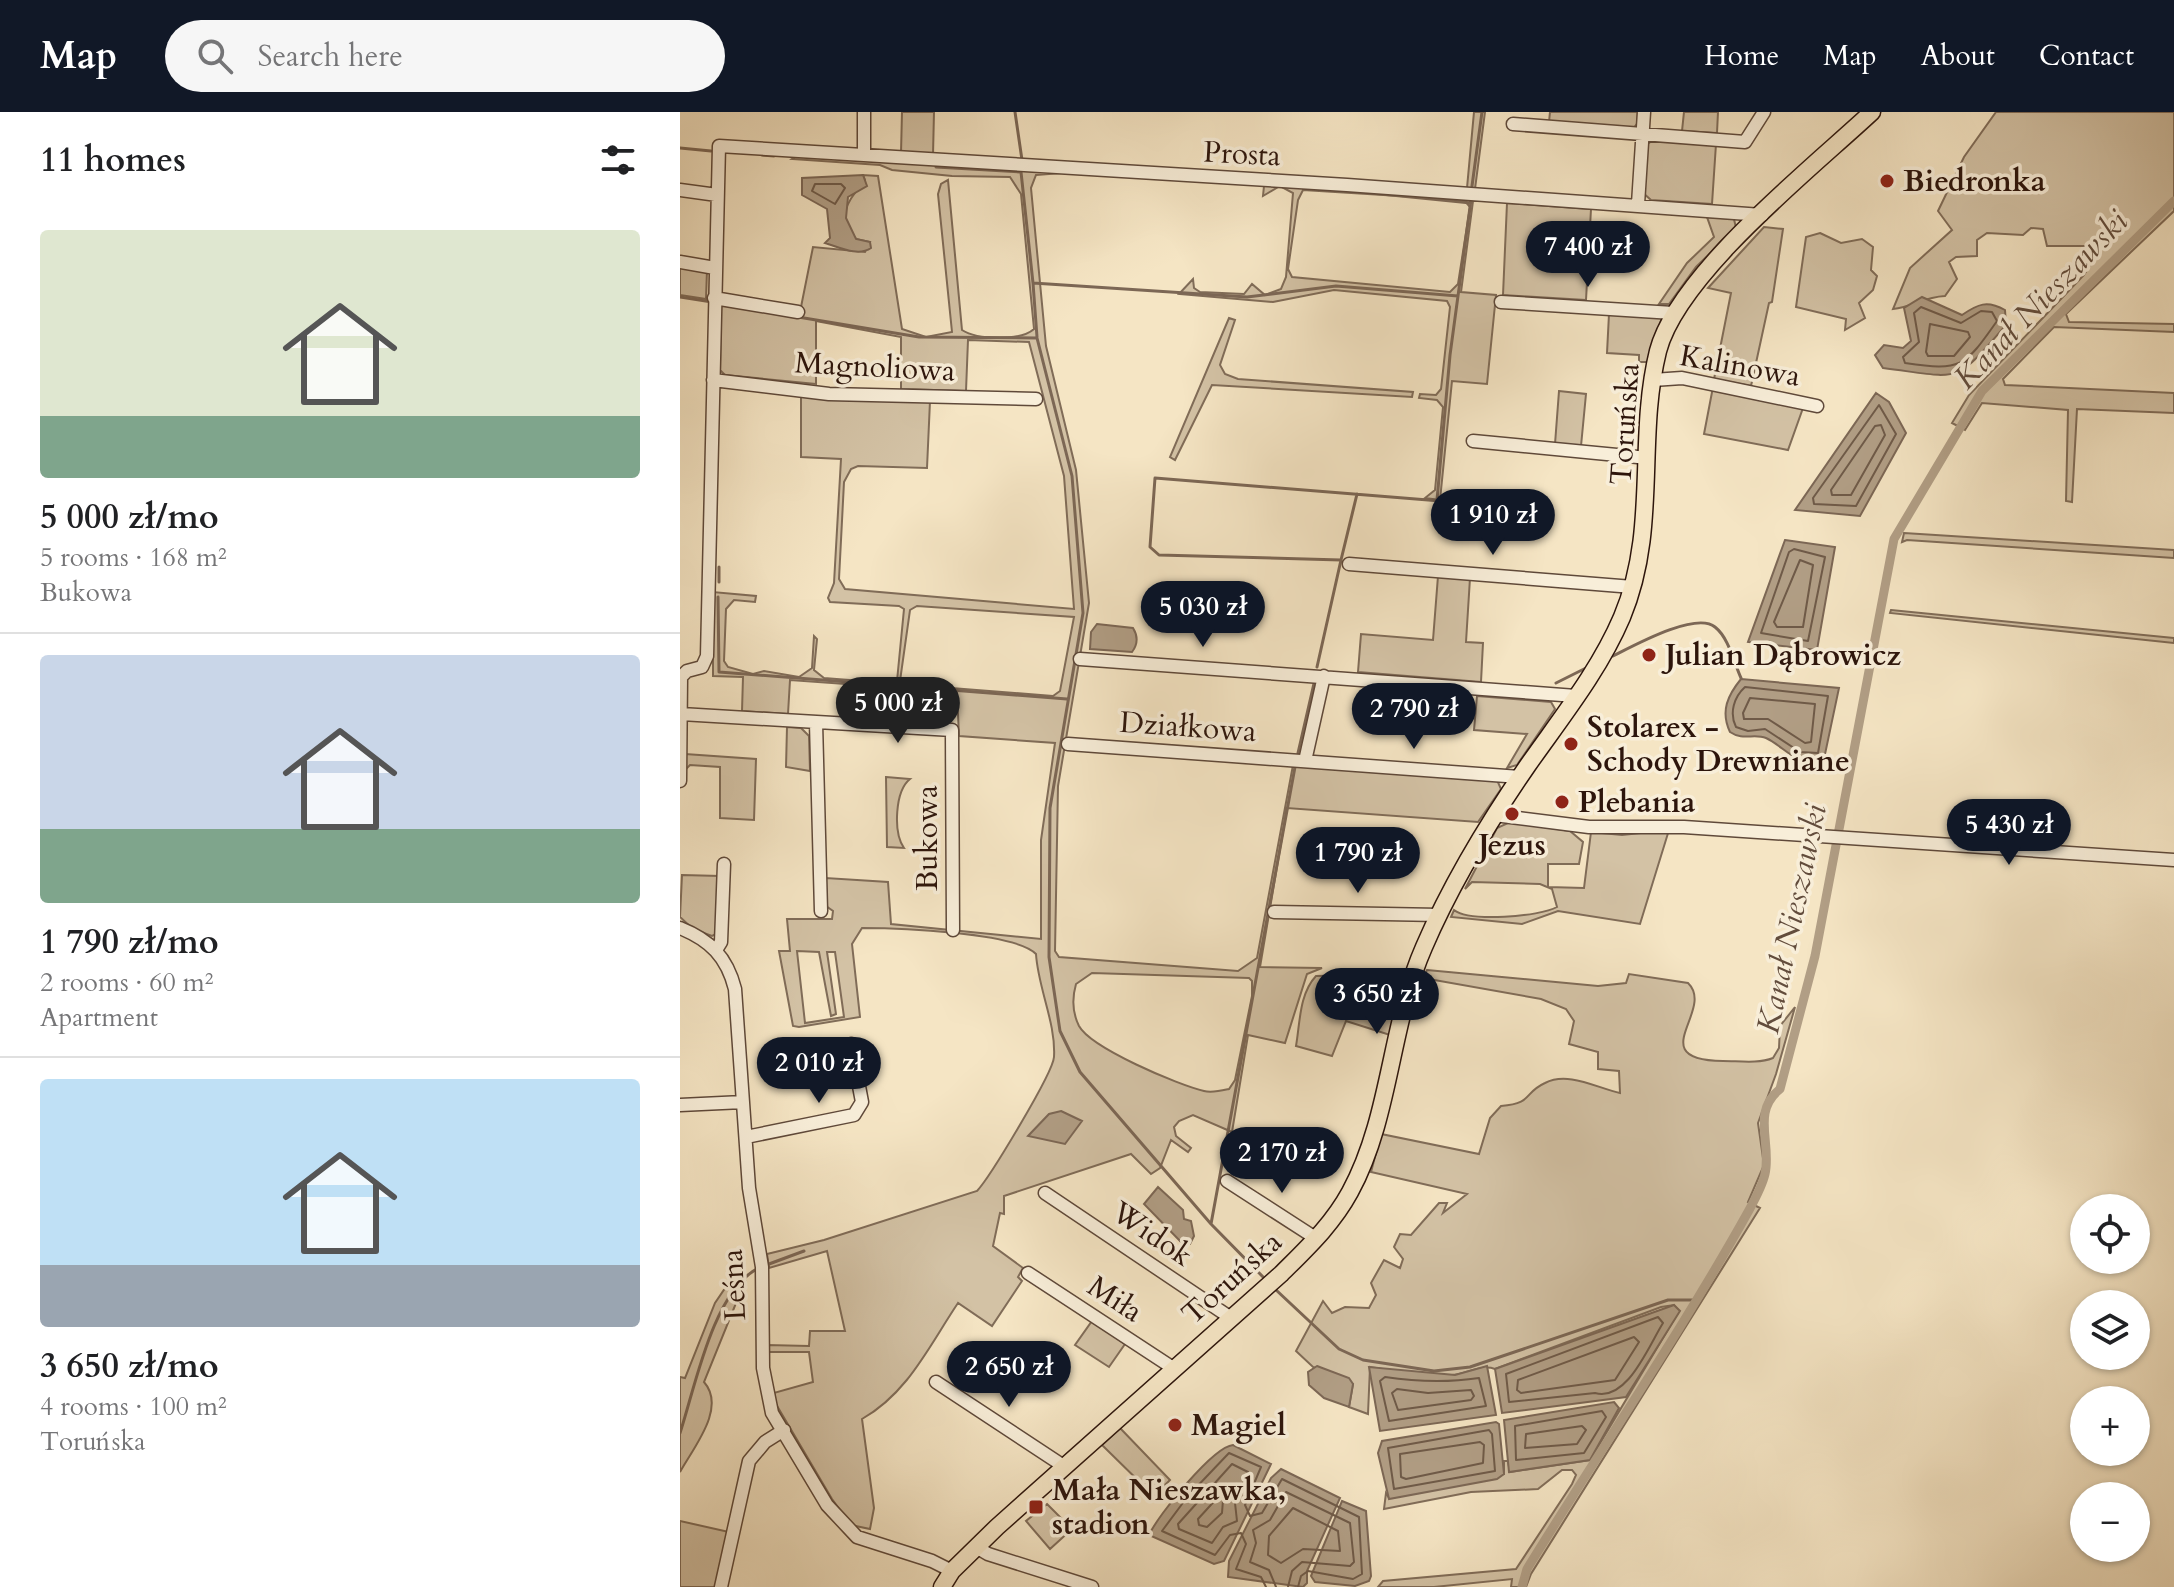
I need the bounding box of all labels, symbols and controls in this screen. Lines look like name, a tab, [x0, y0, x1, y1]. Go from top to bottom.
search box	[165, 20, 725, 92]
text: Map	[40, 30, 117, 82]
icon: search	[193, 34, 237, 78]
text: Search here	[257, 36, 403, 77]
text: Home	[1704, 37, 1779, 75]
text: Map	[1823, 37, 1877, 75]
text: About	[1921, 37, 1995, 75]
text: Contact	[2039, 37, 2134, 75]
street label: Prosta	[1202, 132, 1282, 176]
text: 11 homes	[40, 137, 186, 183]
icon: filters	[596, 138, 640, 182]
place label: Biedronka	[1903, 161, 2046, 202]
marker: Biedronka	[1878, 172, 1896, 190]
water label: Kanał Nieszawski	[1944, 200, 2138, 399]
pin: 7 400 zł	[1505, 221, 1671, 289]
text: 7 400 zł	[1544, 229, 1632, 264]
icon: home	[268, 282, 412, 426]
street label: Kalinowa	[1677, 335, 1803, 397]
street label: Magnoliowa	[794, 342, 956, 392]
street label: Toruńska	[1600, 362, 1650, 486]
pin: 1 910 zł	[1410, 489, 1576, 557]
text: 5 000 zł/mo	[40, 494, 219, 540]
text: 1 910 zł	[1449, 497, 1537, 532]
text: 5 rooms · 168 m²	[40, 540, 227, 575]
text: Bukowa	[40, 575, 132, 610]
pin: 5 030 zł	[1120, 581, 1286, 649]
text: 5 030 zł	[1159, 589, 1247, 624]
place label: Julian Dąbrowicz	[1661, 635, 1901, 676]
marker: Julian Dąbrowicz	[1640, 646, 1658, 664]
pin: 5 000 zł	[815, 677, 981, 745]
pin: 2 790 zł	[1331, 683, 1497, 751]
text: 5 000 zł	[854, 685, 942, 720]
text: 2 790 zł	[1370, 691, 1458, 726]
street label: Działkowa	[1118, 702, 1258, 752]
icon: home	[268, 707, 412, 851]
place label: Stolarex - Schody Drewniane	[1587, 707, 1850, 782]
marker: Stolarex - Schody Drewniane	[1562, 735, 1580, 753]
place label: Plebania	[1578, 782, 1695, 823]
street label: Bukowa	[907, 785, 948, 891]
marker: Plebania	[1553, 793, 1571, 811]
pin: 5 430 zł	[1926, 799, 2092, 867]
water label: Kanał Nieszawski	[1746, 800, 1838, 1038]
marker: Jezus	[1503, 805, 1521, 823]
text: 5 430 zł	[1965, 807, 2053, 842]
place label: Jezus	[1474, 825, 1546, 866]
pin: 1 790 zł	[1275, 827, 1441, 895]
text: 1 790 zł	[1314, 835, 1402, 870]
text: 1 790 zł/mo	[40, 919, 219, 965]
text: 2 rooms · 60 m²	[40, 965, 213, 1000]
pin: 3 650 zł	[1294, 968, 1460, 1036]
text: 3 650 zł	[1333, 976, 1421, 1011]
text: Apartment	[40, 1000, 158, 1035]
pin: 2 010 zł	[736, 1037, 902, 1105]
text: 2 010 zł	[775, 1045, 863, 1080]
pin: 2 170 zł	[1199, 1127, 1365, 1195]
icon: home	[268, 1131, 412, 1275]
text: 2 170 zł	[1238, 1135, 1326, 1170]
street label: Widok	[1102, 1191, 1201, 1276]
map controls	[2070, 1194, 2150, 1562]
button: locate	[2070, 1194, 2150, 1274]
street label: Toruńska	[1173, 1222, 1291, 1334]
street label: Leśna	[712, 1248, 756, 1322]
street label: Miła	[1080, 1266, 1151, 1332]
button: layers	[2070, 1290, 2150, 1370]
pin: 2 650 zł	[926, 1341, 1092, 1409]
text: 3 650 zł/mo	[40, 1343, 219, 1389]
text: 2 650 zł	[965, 1349, 1053, 1384]
button: +	[2070, 1386, 2150, 1466]
text: 4 rooms · 100 m²	[40, 1389, 227, 1424]
place label: Magiel	[1191, 1405, 1286, 1446]
marker: Magiel	[1166, 1416, 1184, 1434]
text: Toruńska	[40, 1424, 146, 1459]
place label: Mała Nieszawka, stadion	[1052, 1470, 1286, 1545]
button: −	[2070, 1482, 2150, 1562]
marker: Mała Nieszawka, stadion	[1027, 1498, 1045, 1516]

